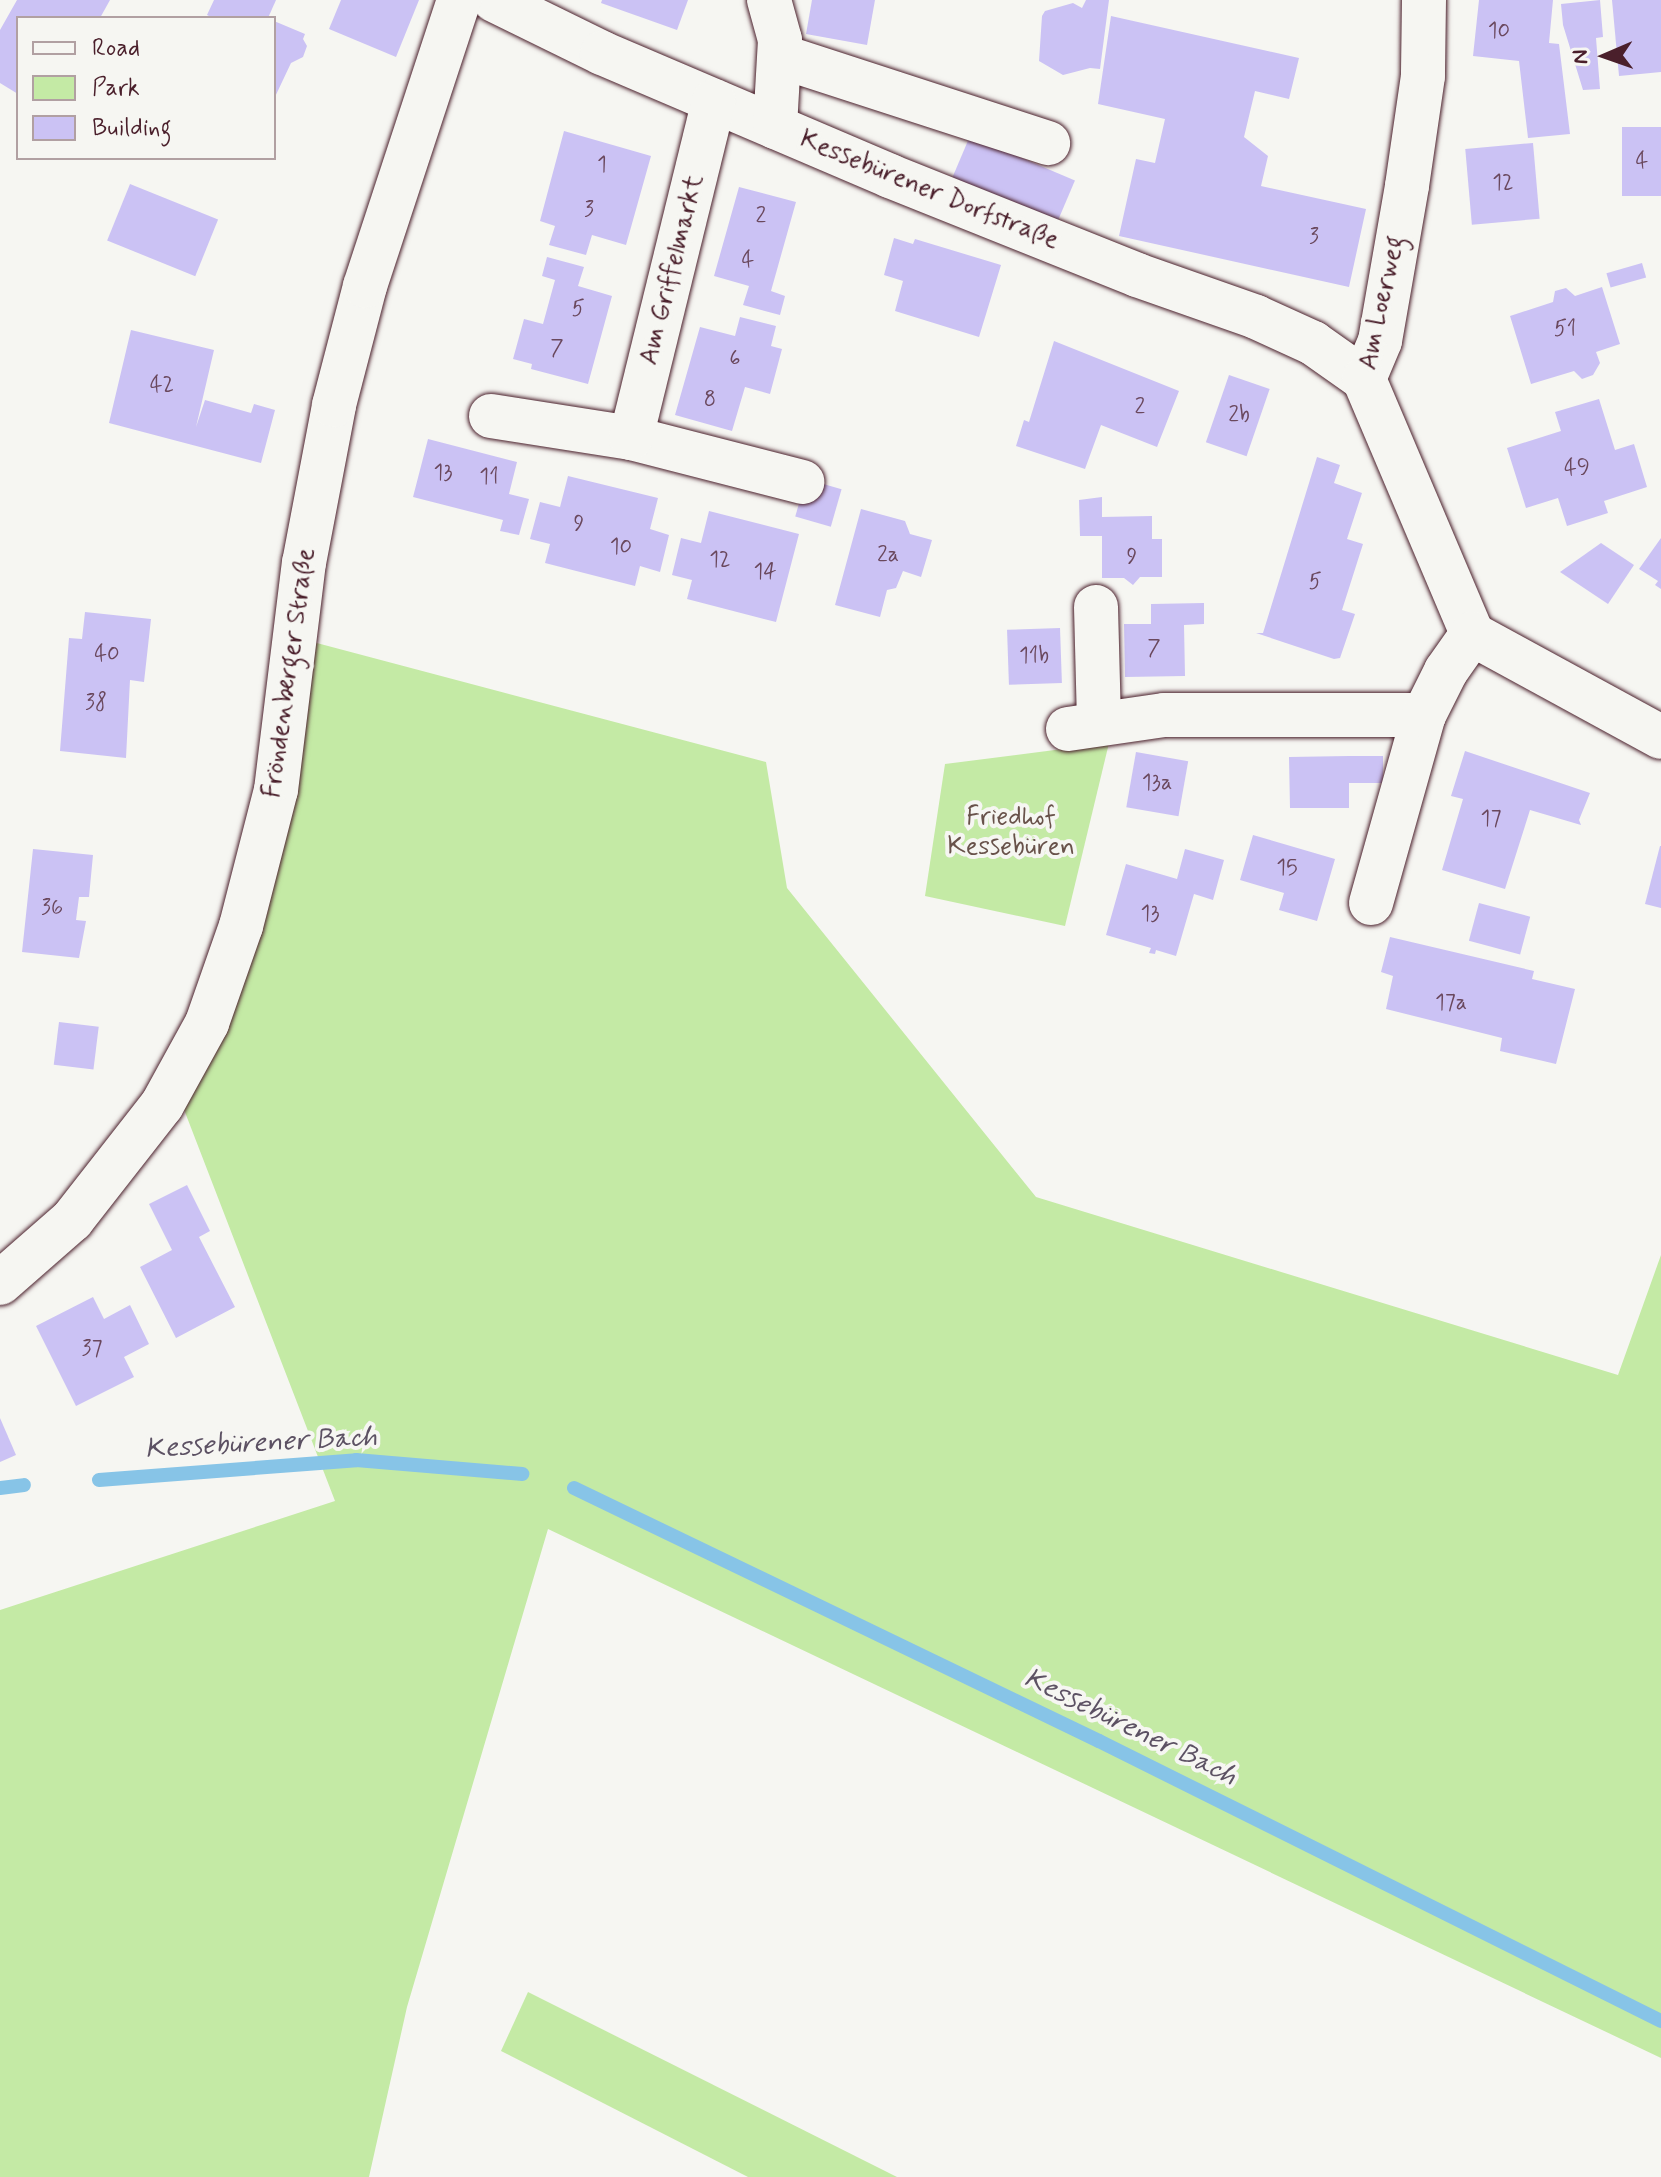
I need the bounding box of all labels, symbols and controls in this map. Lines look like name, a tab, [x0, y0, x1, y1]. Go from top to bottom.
legend	[16, 16, 276, 160]
north arrow	[1565, 16, 1645, 96]
house number: 10	[1488, 19, 1510, 45]
text: Road	[92, 33, 140, 64]
text: N	[1567, 49, 1595, 65]
text: Park	[92, 73, 140, 104]
text: Building	[92, 113, 172, 144]
street label: Kessebürener Dorfstraße	[794, 125, 1064, 257]
house number: 4	[1636, 149, 1648, 175]
house number: 1	[597, 153, 607, 179]
street label: Am Griffelmarkt	[634, 169, 712, 371]
house number: 12	[1492, 171, 1514, 197]
house number: 3	[584, 198, 594, 224]
house number: 2	[756, 204, 766, 230]
house number: 3	[1309, 225, 1319, 251]
street label: Am Loerweg	[1353, 232, 1413, 374]
house number: 4	[742, 248, 754, 274]
house number: 5	[571, 297, 585, 323]
house number: 51	[1554, 317, 1576, 343]
house number: 7	[550, 337, 564, 363]
house number: 6	[729, 347, 741, 373]
house number: 42	[150, 373, 174, 399]
house number: 8	[704, 388, 716, 414]
house number: 2	[1135, 395, 1145, 421]
house number: 2b	[1228, 403, 1250, 429]
house number: 49	[1564, 456, 1590, 482]
house number: 13	[433, 461, 453, 487]
house number: 11	[479, 465, 499, 491]
house number: 9	[574, 512, 584, 538]
house number: 10	[610, 535, 632, 561]
house number: 2a	[877, 543, 899, 569]
house number: 9	[1127, 545, 1137, 571]
street label: Fröndenberger Straße	[257, 546, 323, 800]
house number: 12	[709, 548, 731, 574]
house number: 14	[753, 560, 777, 586]
house number: 5	[1308, 570, 1322, 596]
house number: 7	[1147, 637, 1161, 663]
house number: 40	[94, 642, 120, 668]
house number: 11b	[1019, 644, 1049, 670]
house number: 38	[85, 691, 107, 717]
house number: 13a	[1142, 771, 1172, 797]
park label: Friedhof Kessebüren	[947, 802, 1075, 864]
house number: 17	[1481, 807, 1501, 833]
house number: 15	[1276, 856, 1298, 882]
house number: 36	[41, 896, 63, 922]
house number: 13	[1140, 902, 1160, 928]
house number: 17a	[1435, 991, 1467, 1017]
house number: 37	[81, 1337, 103, 1363]
water label: Kessebürener Bach	[145, 1421, 377, 1467]
water label: Kessebürener Bach	[1019, 1662, 1241, 1794]

